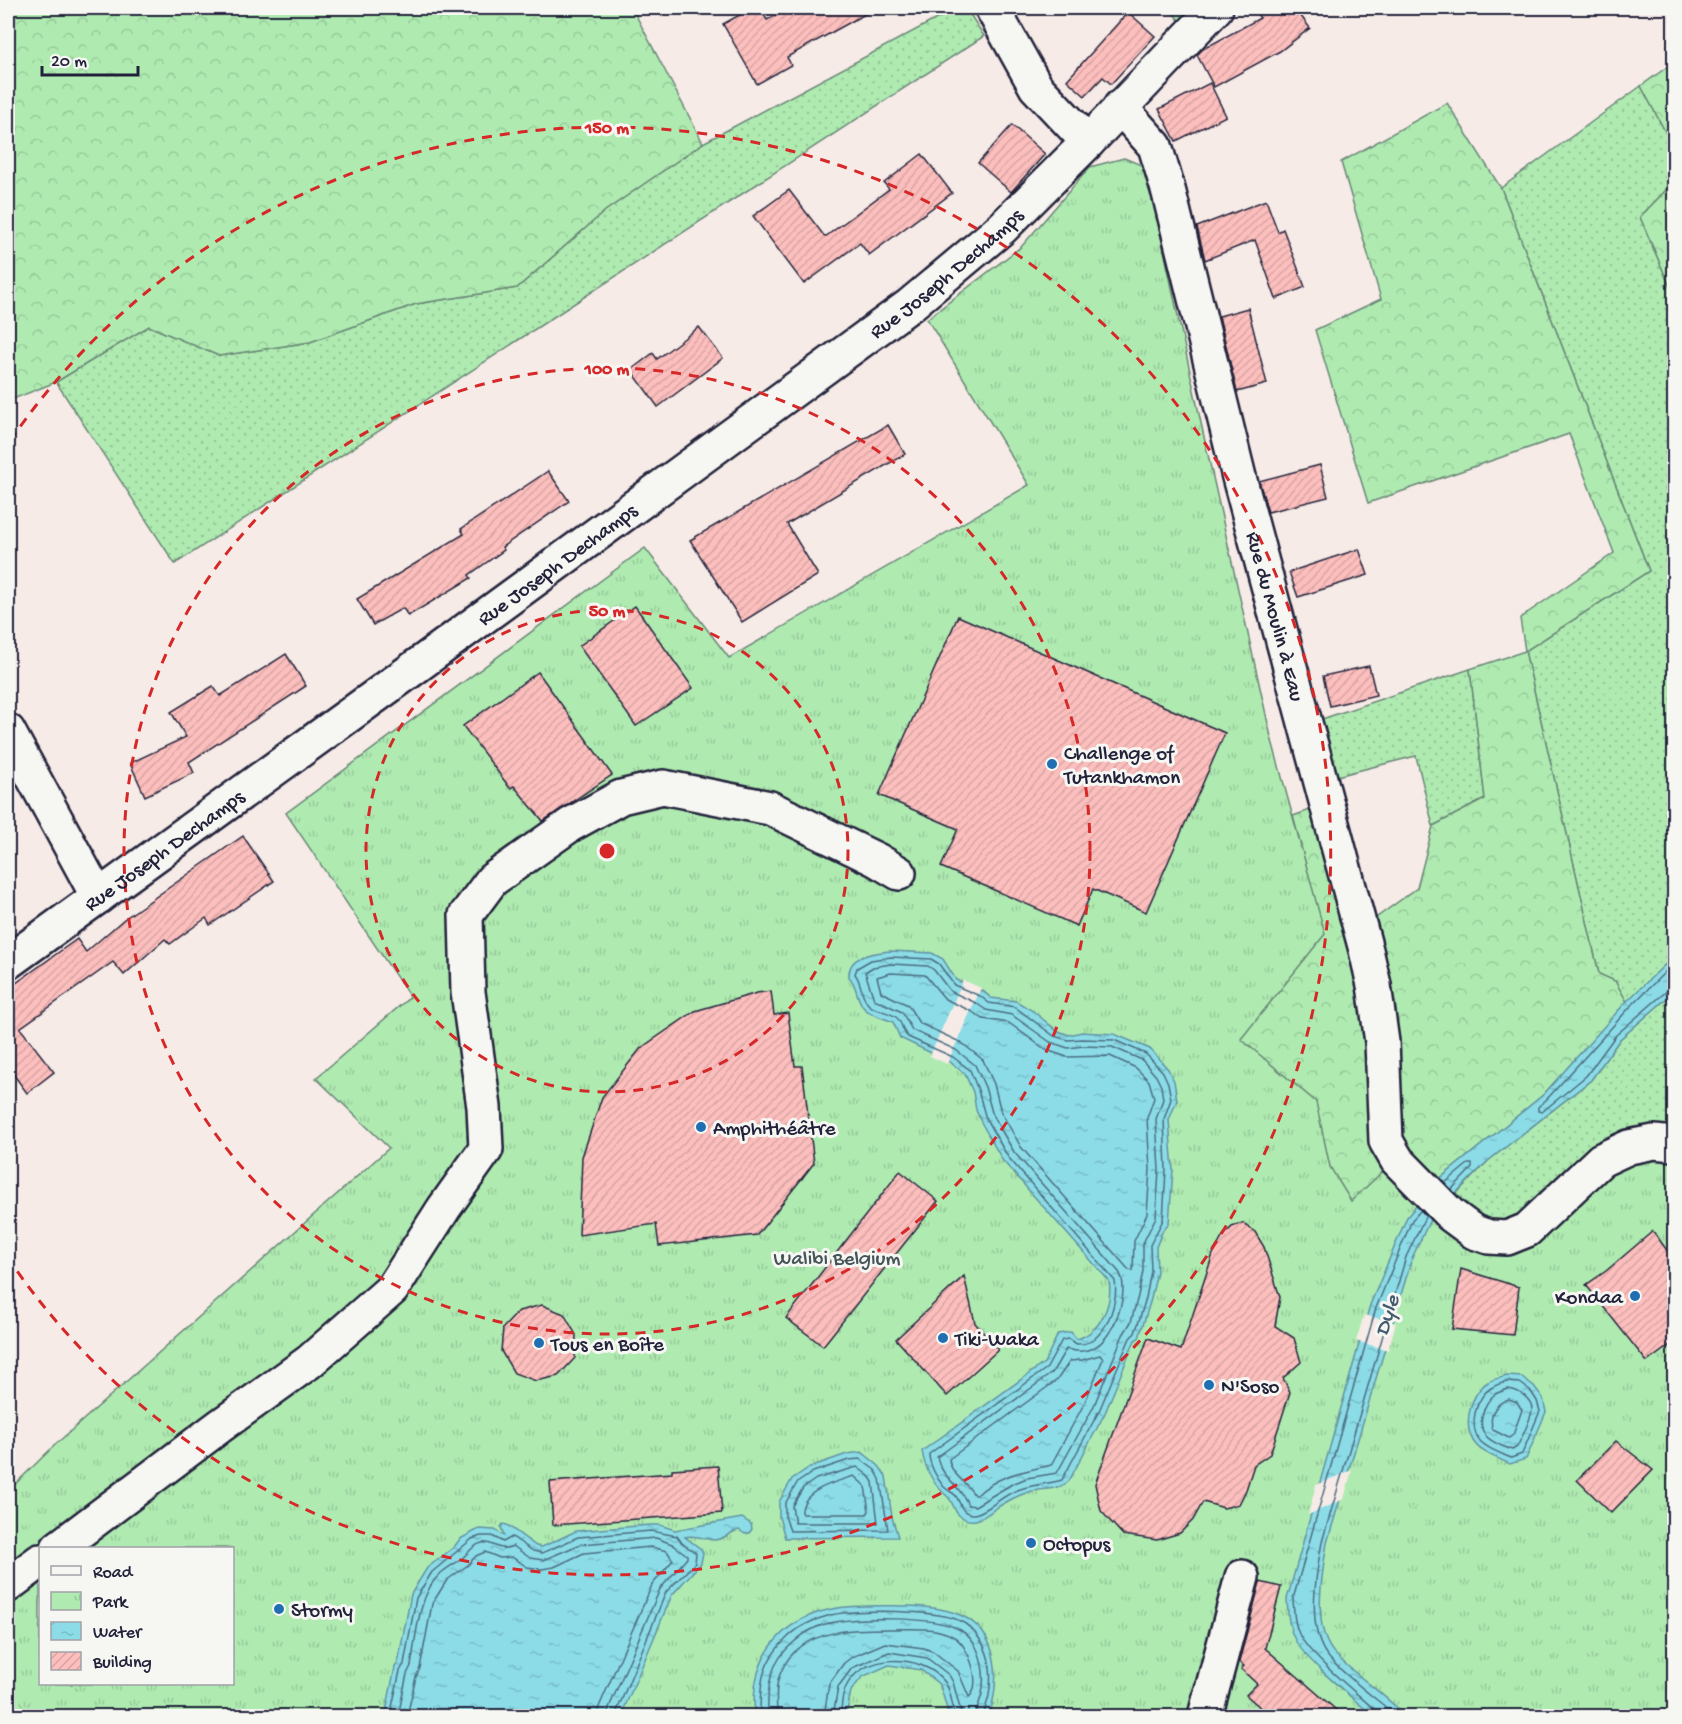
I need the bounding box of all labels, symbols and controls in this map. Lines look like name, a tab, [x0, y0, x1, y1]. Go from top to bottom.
scale bar	[42, 39, 138, 77]
text: 20 m	[51, 52, 87, 73]
text: 150 m	[584, 119, 629, 140]
street label: Rue Joseph Dechamps	[866, 204, 1031, 346]
text: 100 m	[584, 360, 630, 381]
street label: Rue Joseph Dechamps	[474, 499, 644, 633]
street label: Rue du Moulin à Eau	[1238, 529, 1308, 705]
text: 50 m	[589, 602, 626, 623]
place label: Challenge of Tutankhamon	[1063, 743, 1180, 792]
marker: Challenge of Tutankhamon	[1045, 757, 1059, 771]
street label: Rue Joseph Dechamps	[81, 785, 252, 919]
centre of rings	[597, 841, 617, 861]
place label: Amphithéâtre	[713, 1118, 837, 1143]
marker: Amphithéâtre	[694, 1120, 708, 1134]
park label: Walibi Belgium	[774, 1248, 900, 1273]
place label: Kondaa	[1555, 1287, 1624, 1312]
marker: Kondaa	[1628, 1289, 1642, 1303]
water label: Dyle	[1370, 1291, 1408, 1340]
place label: Tiki-Waka	[954, 1329, 1040, 1354]
marker: Tiki-Waka	[936, 1331, 950, 1345]
place label: Tous en Boîte	[550, 1334, 665, 1359]
marker: Tous en Boîte	[532, 1336, 546, 1350]
place label: N'Soso	[1221, 1376, 1279, 1401]
marker: N'Soso	[1202, 1378, 1216, 1392]
place label: Octopus	[1043, 1534, 1111, 1559]
marker: Octopus	[1024, 1536, 1038, 1550]
legend	[39, 1547, 234, 1685]
text: Road	[93, 1563, 134, 1584]
text: Park	[92, 1593, 129, 1614]
place label: Stormy	[291, 1600, 353, 1625]
marker: Stormy	[272, 1602, 286, 1616]
text: Water	[93, 1623, 143, 1644]
text: Building	[92, 1653, 152, 1674]

